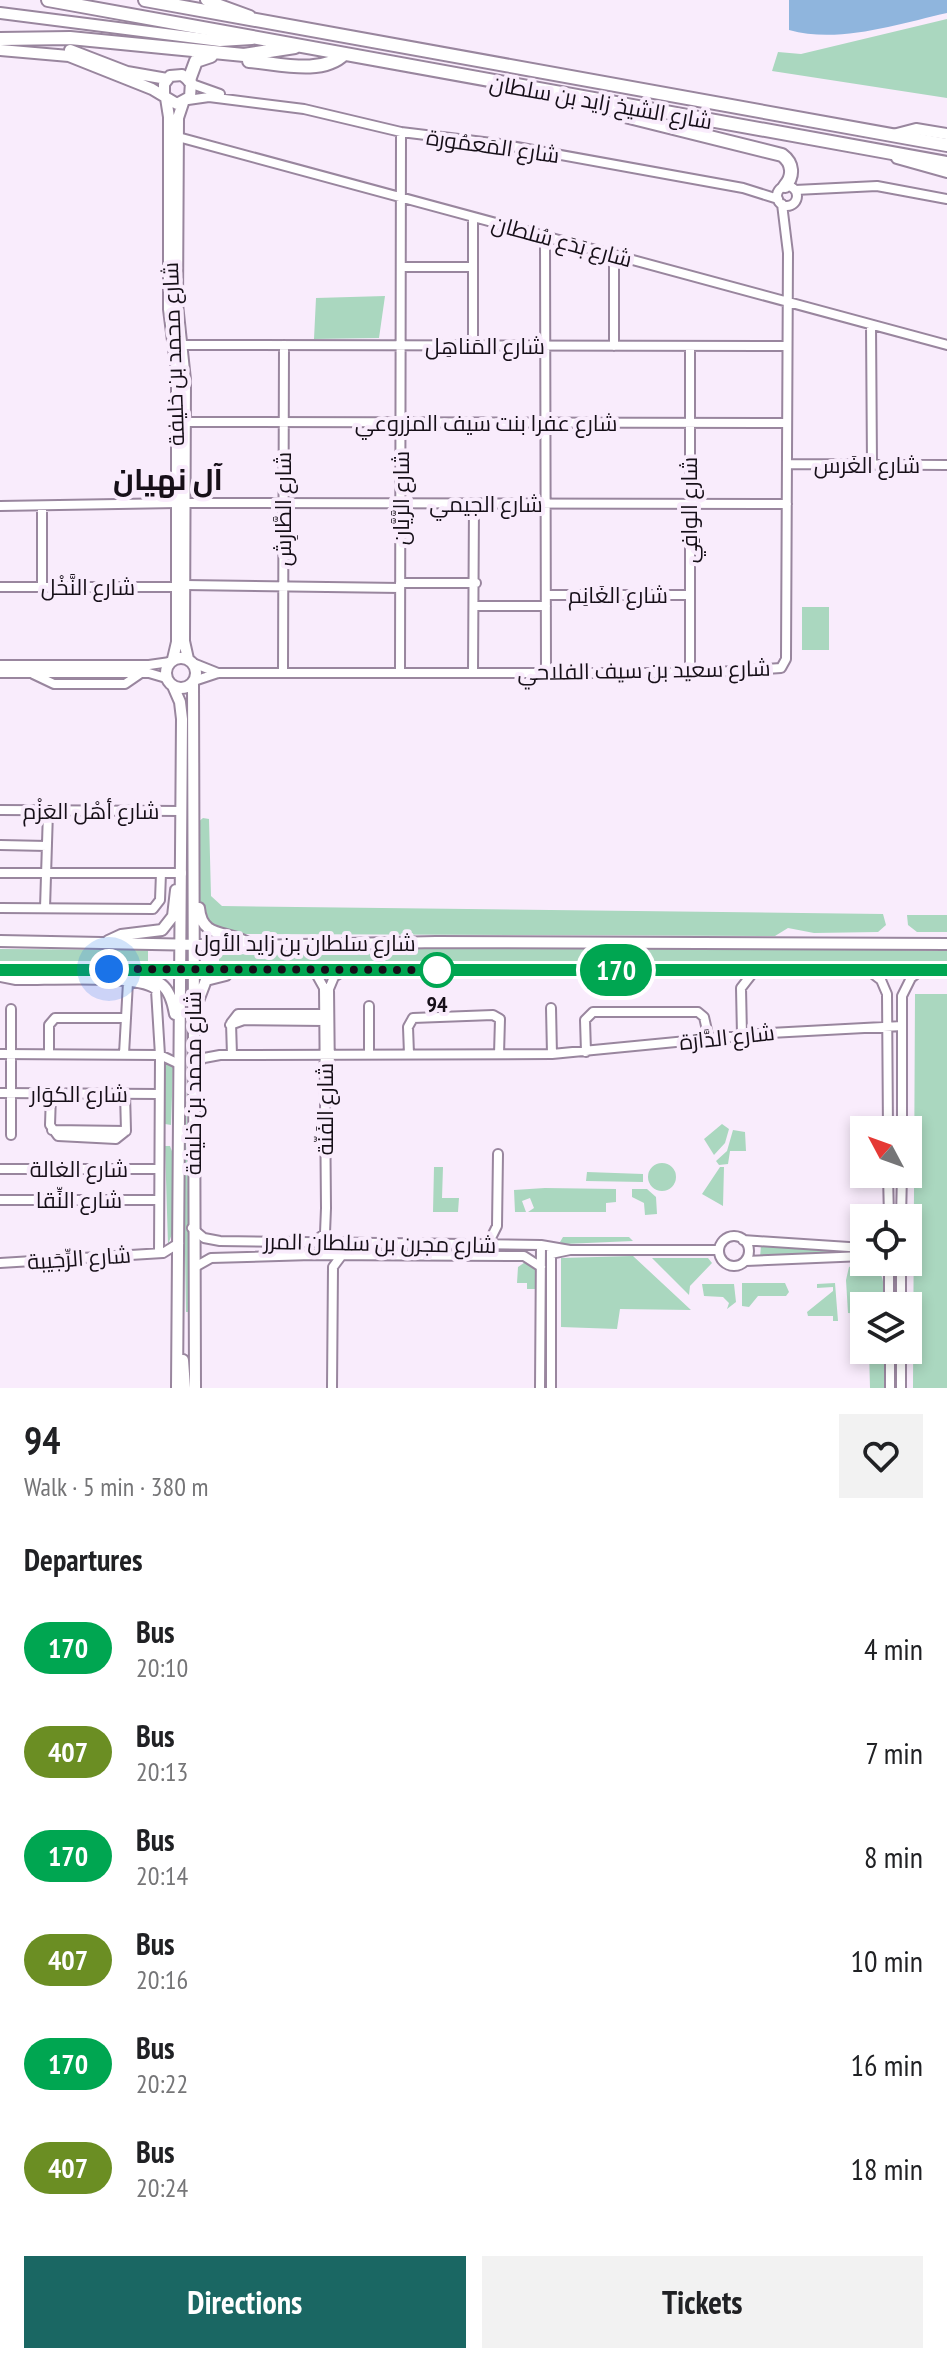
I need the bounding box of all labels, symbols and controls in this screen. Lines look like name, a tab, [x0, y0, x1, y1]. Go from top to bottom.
street label: شارع الشيخ زايد بن سلطان	[487, 69, 715, 136]
street label: شارع المَعمُورة	[424, 123, 561, 170]
street label: شارع بَدَع سُلطان	[488, 209, 635, 274]
street label: شارع محمد بن خليفة	[156, 261, 191, 446]
street label: شارع المَناهِل	[425, 332, 545, 361]
street label: شارع عفرا بنت سيف المزروعي	[355, 409, 617, 440]
street label: شارع الرَّيَّان	[387, 451, 416, 545]
street label: شارع الغَرس	[814, 451, 920, 480]
street label: شارع الطَّارِش	[269, 452, 298, 566]
street label: شارع الوافِي	[675, 457, 706, 563]
district label: آل نهيان	[113, 459, 224, 498]
street label: شارع الجيمي	[429, 490, 543, 521]
street label: شارع النَّخْل	[41, 573, 135, 602]
street label: شارع الغَانِم	[568, 581, 668, 611]
street label: شارع سعيد بن سيف الفلاحي	[517, 654, 771, 689]
street label: شارع أهْل العَزْم	[22, 797, 160, 827]
street label: شارع سلطان بن زايد الأول	[194, 929, 416, 958]
line badge: 170	[570, 944, 662, 996]
your location	[89, 949, 129, 989]
text: 170	[596, 951, 636, 988]
marker: 94	[420, 953, 454, 987]
place label: 94	[426, 990, 448, 1018]
street label: شارع محمد بن خليفة	[179, 991, 208, 1175]
street label: شارع الدَّارَة	[678, 1018, 776, 1057]
street label: شارع الفَنّة	[311, 1063, 340, 1155]
street label: شارع الكوَار	[28, 1080, 128, 1109]
north arrow	[850, 1116, 922, 1188]
map controls	[850, 1116, 922, 1364]
street label: شارع الغالة	[30, 1155, 128, 1184]
street label: شارع النِّقا	[36, 1186, 122, 1215]
button: locate	[850, 1204, 922, 1276]
street label: شارع مجرن بن سلطان المرر	[261, 1227, 497, 1260]
street label: شارع الرِّجَيبة	[26, 1240, 132, 1277]
button: layers	[850, 1292, 922, 1364]
button: heart	[839, 1414, 923, 1498]
text: 94	[24, 1415, 60, 1464]
text: Walk · 5 min · 380 m	[24, 1470, 208, 1503]
text: Departures	[24, 1540, 142, 1579]
text: Bus	[136, 1612, 175, 1651]
text: 170	[48, 1629, 88, 1666]
text: 4 min	[864, 1629, 923, 1668]
text: 20:10	[136, 1651, 188, 1684]
text: Bus	[136, 1716, 175, 1755]
text: 407	[48, 1733, 88, 1770]
text: 7 min	[865, 1733, 923, 1772]
text: 20:13	[136, 1755, 188, 1788]
text: Bus	[136, 1820, 175, 1859]
text: 170	[48, 1837, 88, 1874]
text: 8 min	[864, 1837, 923, 1876]
text: 20:14	[136, 1859, 188, 1892]
text: Bus	[136, 1924, 175, 1963]
text: 407	[48, 1941, 88, 1978]
text: 10 min	[850, 1941, 923, 1980]
text: 20:16	[136, 1963, 188, 1996]
text: Bus	[136, 2028, 175, 2067]
text: 170	[48, 2045, 88, 2082]
text: 16 min	[850, 2045, 923, 2084]
text: 20:22	[136, 2067, 188, 2100]
text: Bus	[136, 2132, 175, 2171]
text: 407	[48, 2149, 88, 2186]
text: 18 min	[850, 2149, 923, 2188]
text: 20:24	[136, 2171, 188, 2204]
button: Directions	[24, 2256, 466, 2348]
button: Tickets	[482, 2256, 923, 2348]

